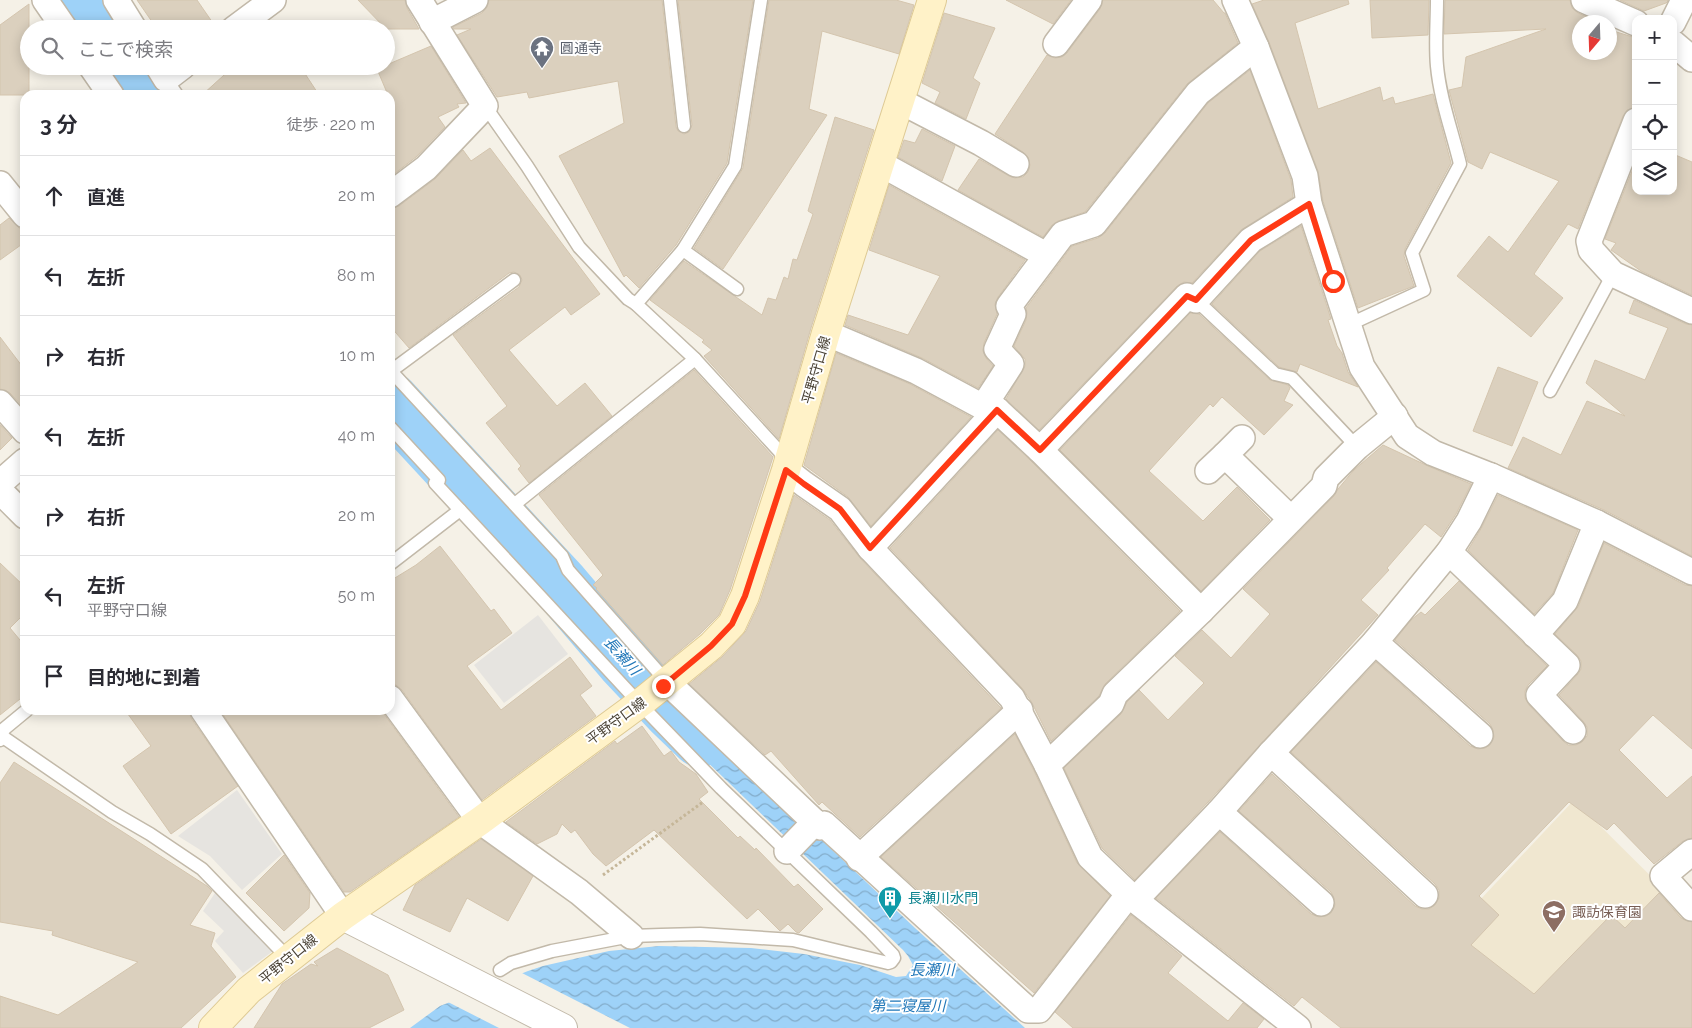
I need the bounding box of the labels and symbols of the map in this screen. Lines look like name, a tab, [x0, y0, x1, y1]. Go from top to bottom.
north arrow	[1572, 15, 1617, 60]
temple icon: 圓通寺	[529, 35, 555, 69]
place label: 圓通寺	[560, 40, 602, 56]
route start	[1322, 270, 1345, 293]
street label: 平野守口線	[799, 334, 833, 406]
water label: 長瀬川	[600, 633, 645, 680]
route end	[652, 675, 675, 698]
street label: 平野守口線	[583, 694, 649, 748]
building icon: 長瀬川水門	[877, 885, 903, 919]
place label: 長瀬川水門	[908, 890, 978, 906]
school or university icon: 諏訪保育園	[1541, 899, 1567, 933]
place label: 諏訪保育園	[1572, 904, 1642, 920]
street label: 平野守口線	[256, 931, 320, 987]
water label: 長瀬川	[909, 961, 956, 979]
water label: 第二寝屋川	[870, 997, 947, 1015]

